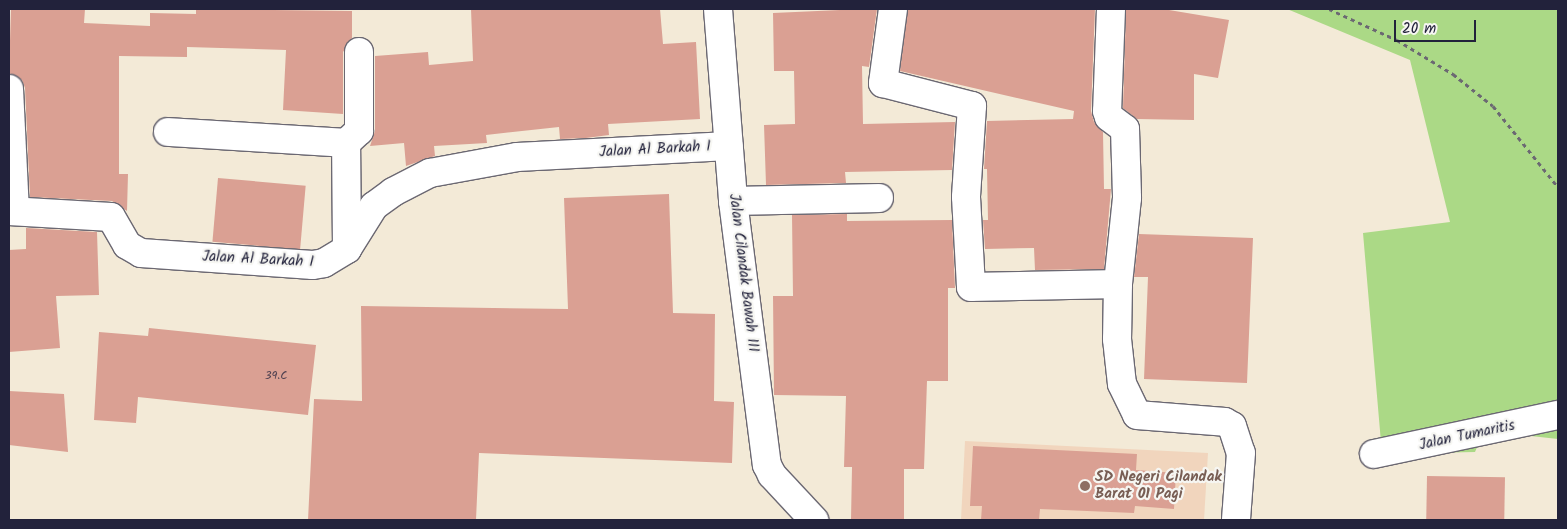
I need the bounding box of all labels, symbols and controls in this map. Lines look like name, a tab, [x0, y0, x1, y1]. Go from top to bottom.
scale bar	[1397, 10, 1480, 42]
text: 20 m	[1402, 17, 1436, 41]
street label: Jalan Al Barkah I	[599, 138, 711, 162]
street label: Jalan Cilandak Bawah III	[724, 193, 762, 353]
street label: Jalan Al Barkah I	[202, 248, 314, 272]
house number: 39.C	[265, 369, 287, 383]
street label: Jalan Tumaritis	[1418, 417, 1516, 455]
place label: SD Negeri Cilandak Barat 01 Pagi	[1095, 468, 1222, 503]
marker: SD Negeri Cilandak Barat 01 Pagi	[1079, 480, 1091, 492]

